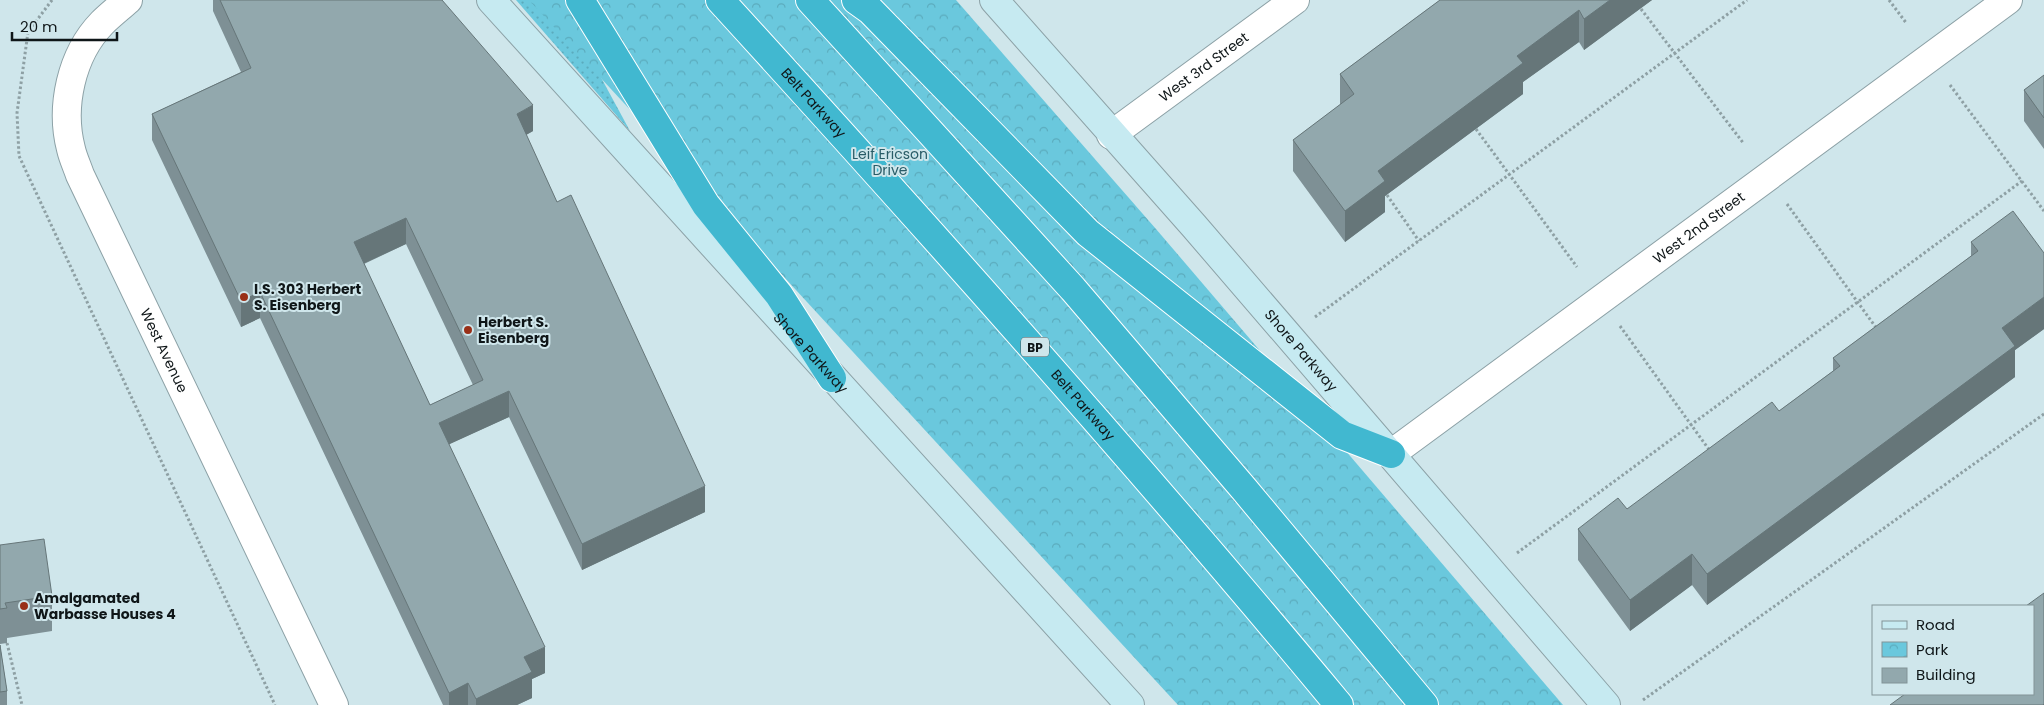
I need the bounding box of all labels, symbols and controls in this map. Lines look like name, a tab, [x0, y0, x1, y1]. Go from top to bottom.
scale bar	[12, 10, 118, 42]
text: 20 m	[20, 16, 58, 37]
street label: West 3rd Street	[1155, 27, 1252, 106]
street label: Belt Parkway	[776, 63, 851, 142]
park label: Leif Ericson Drive	[852, 144, 928, 180]
street label: West 2nd Street	[1649, 187, 1749, 268]
place label: I.S. 303 Herbert S. Eisenberg	[254, 279, 362, 315]
marker: I.S. 303 Herbert S. Eisenberg	[238, 291, 250, 303]
street label: West Avenue	[135, 305, 193, 396]
street label: Shore Parkway	[1260, 305, 1342, 396]
street label: Shore Parkway	[769, 308, 853, 398]
place label: Herbert S. Eisenberg	[478, 312, 549, 348]
marker: Herbert S. Eisenberg	[462, 324, 474, 336]
road number: BP	[1021, 338, 1049, 357]
street label: Belt Parkway	[1046, 365, 1120, 445]
place label: Amalgamated Warbasse Houses 4	[34, 588, 176, 624]
marker: Amalgamated Warbasse Houses 4	[18, 600, 30, 612]
legend	[1872, 605, 2034, 695]
text: Road	[1916, 614, 1955, 635]
text: Park	[1916, 639, 1948, 660]
text: Building	[1916, 664, 1976, 685]

